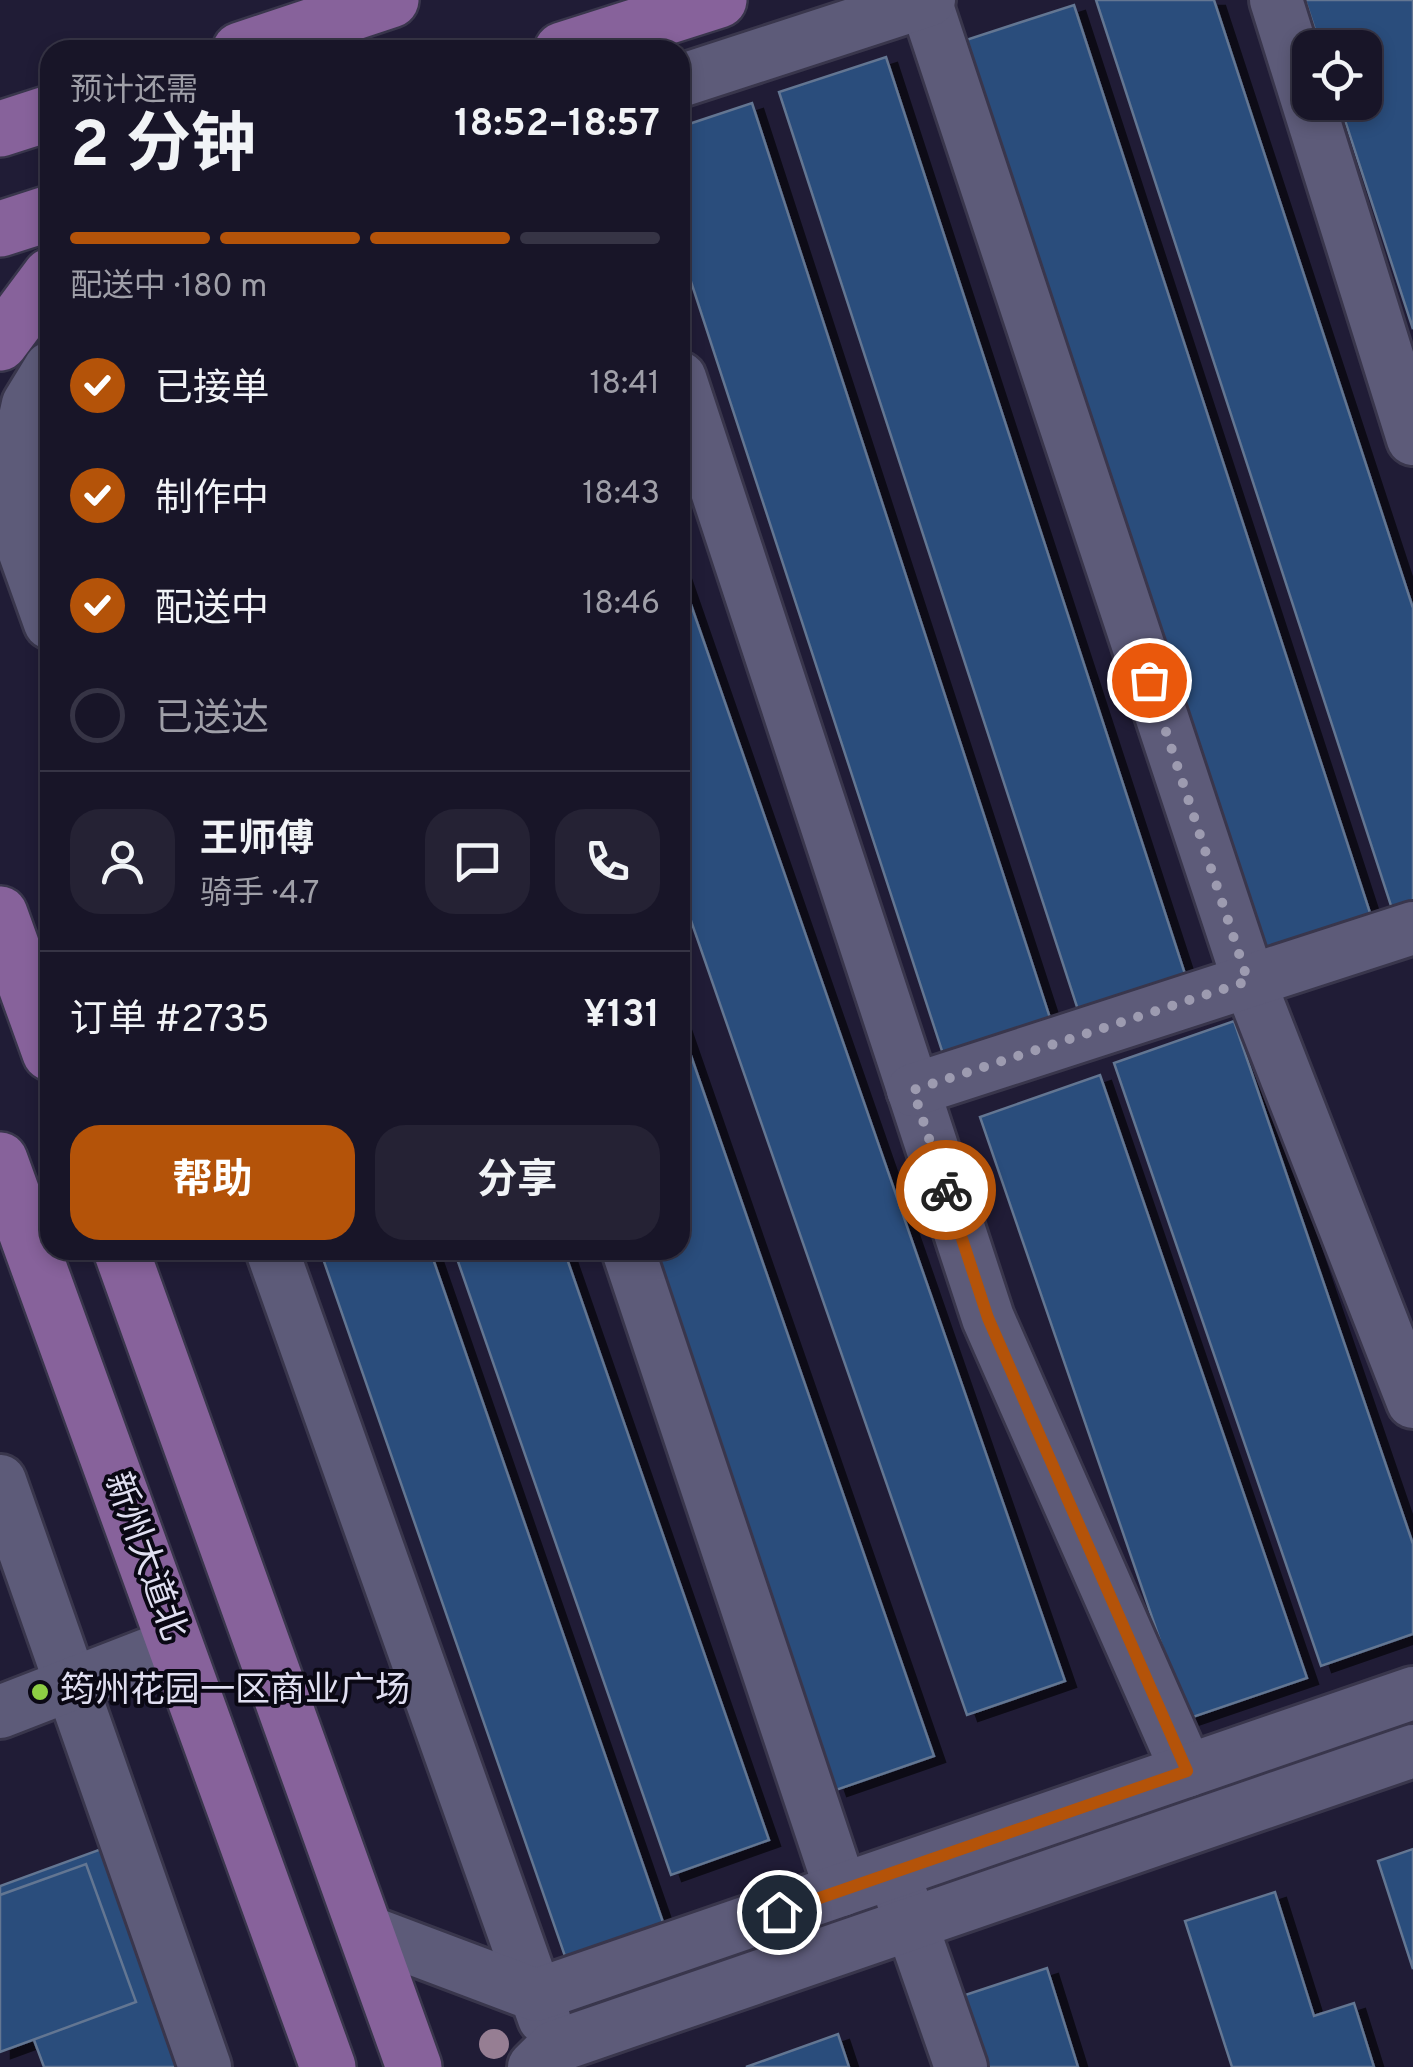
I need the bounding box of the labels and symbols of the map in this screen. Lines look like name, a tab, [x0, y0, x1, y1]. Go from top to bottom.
pin	[1107, 638, 1192, 723]
courier	[896, 1140, 996, 1240]
street label: 新州大道北	[93, 1467, 195, 1647]
place label: 筠州花园一区商业广场	[60, 1670, 410, 1714]
marker: 筠州花园一区商业广场	[29, 1681, 51, 1703]
pin	[737, 1870, 822, 1955]

